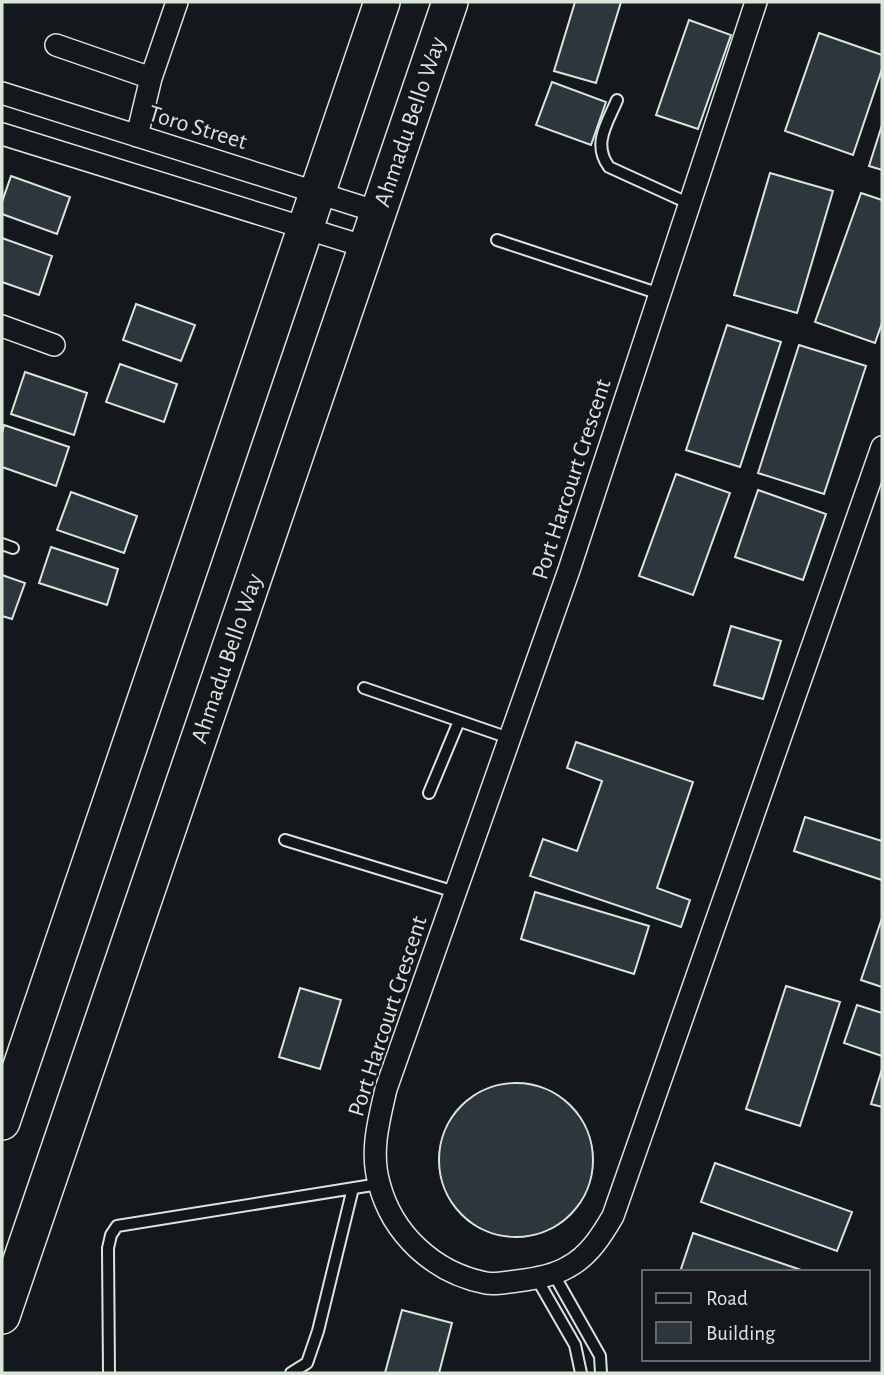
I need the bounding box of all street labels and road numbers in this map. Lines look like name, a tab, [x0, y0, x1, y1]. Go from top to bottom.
street label: Ahmadu Bello Way	[370, 34, 450, 210]
street label: Toro Street	[146, 102, 250, 154]
street label: Port Harcourt Crescent	[528, 376, 616, 583]
street label: Ahmadu Bello Way	[187, 571, 267, 746]
street label: Port Harcourt Crescent	[344, 913, 432, 1120]

